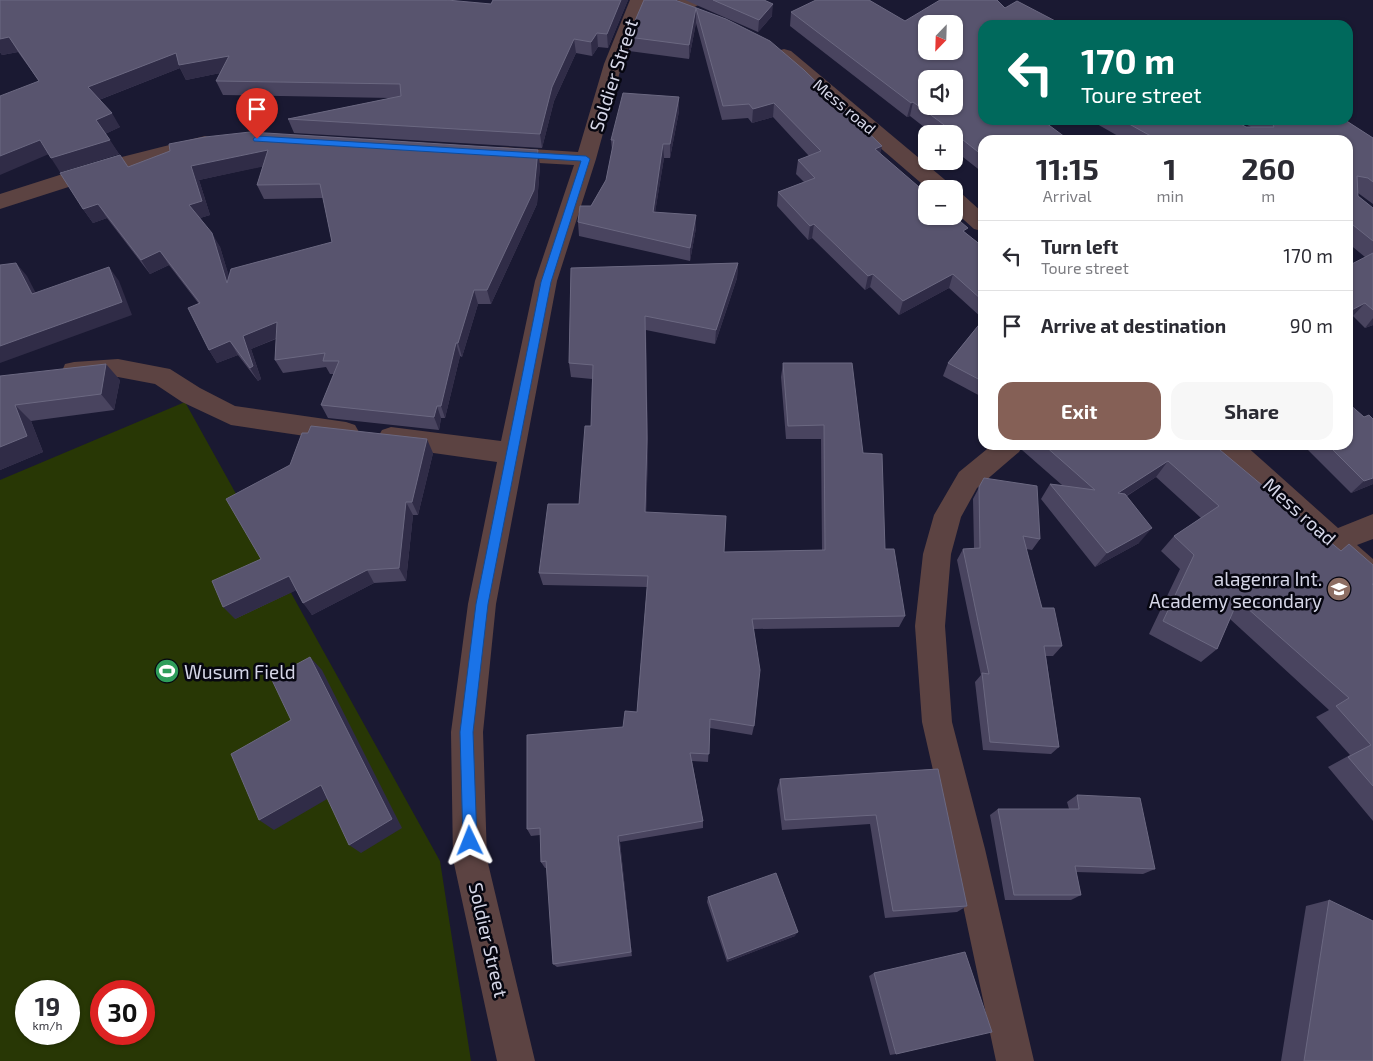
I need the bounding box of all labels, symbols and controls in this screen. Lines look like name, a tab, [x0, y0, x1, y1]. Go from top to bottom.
north arrow	[918, 15, 962, 60]
map controls	[918, 15, 963, 225]
street label: Soldier Street	[584, 16, 642, 134]
text: 170 m	[1081, 39, 1175, 81]
icon: left	[998, 40, 1063, 105]
button: sound	[918, 70, 963, 115]
street label: Mess road	[810, 74, 880, 138]
text: Toure street	[1081, 81, 1202, 107]
pin	[236, 88, 278, 139]
icon: arrive	[243, 95, 271, 123]
button: +	[918, 125, 963, 170]
text: 11:15	[1036, 150, 1099, 186]
text: 1	[1164, 150, 1177, 186]
text: 260	[1241, 150, 1295, 186]
button: −	[918, 180, 963, 225]
text: Arrival	[1043, 186, 1092, 205]
text: min	[1156, 186, 1184, 205]
text: m	[1261, 186, 1275, 205]
text: Turn left	[1041, 235, 1118, 258]
icon: left	[998, 242, 1026, 270]
text: 170 m	[1283, 244, 1333, 267]
text: Toure street	[1041, 258, 1129, 277]
icon: arrive	[998, 312, 1026, 340]
text: Arrive at destination	[1041, 314, 1226, 337]
text: 90 m	[1290, 314, 1333, 337]
button: Exit	[998, 382, 1161, 440]
button: Share	[1171, 382, 1333, 440]
street label: Mess road	[1259, 472, 1341, 550]
place label: alagenra Int. Academy secondary	[1149, 567, 1322, 612]
school or university icon: alagenra Int. Academy secondary	[1326, 576, 1352, 602]
sports icon: Wusum Field	[154, 658, 180, 684]
place label: Wusum Field	[184, 660, 296, 683]
position arrow	[443, 814, 495, 866]
street label: Soldier Street	[465, 880, 513, 1000]
speed limit sign: 30	[90, 980, 155, 1045]
text: 19	[35, 991, 60, 1021]
text: km/h	[33, 1018, 62, 1032]

